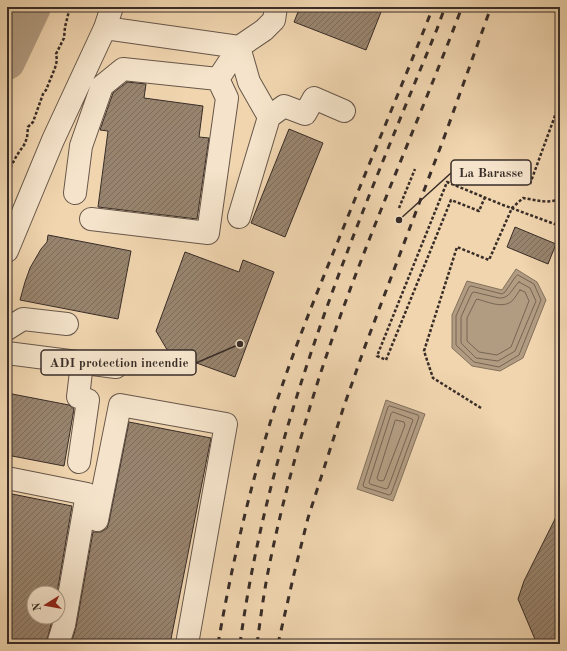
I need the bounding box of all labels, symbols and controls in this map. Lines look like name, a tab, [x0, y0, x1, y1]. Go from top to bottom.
callout: La Barasse	[451, 160, 531, 185]
text: La Barasse	[459, 167, 523, 180]
callout: ADI protection incendie	[41, 350, 196, 375]
text: ADI protection incendie	[49, 357, 189, 370]
north arrow	[26, 585, 66, 625]
text: N	[31, 601, 44, 612]

